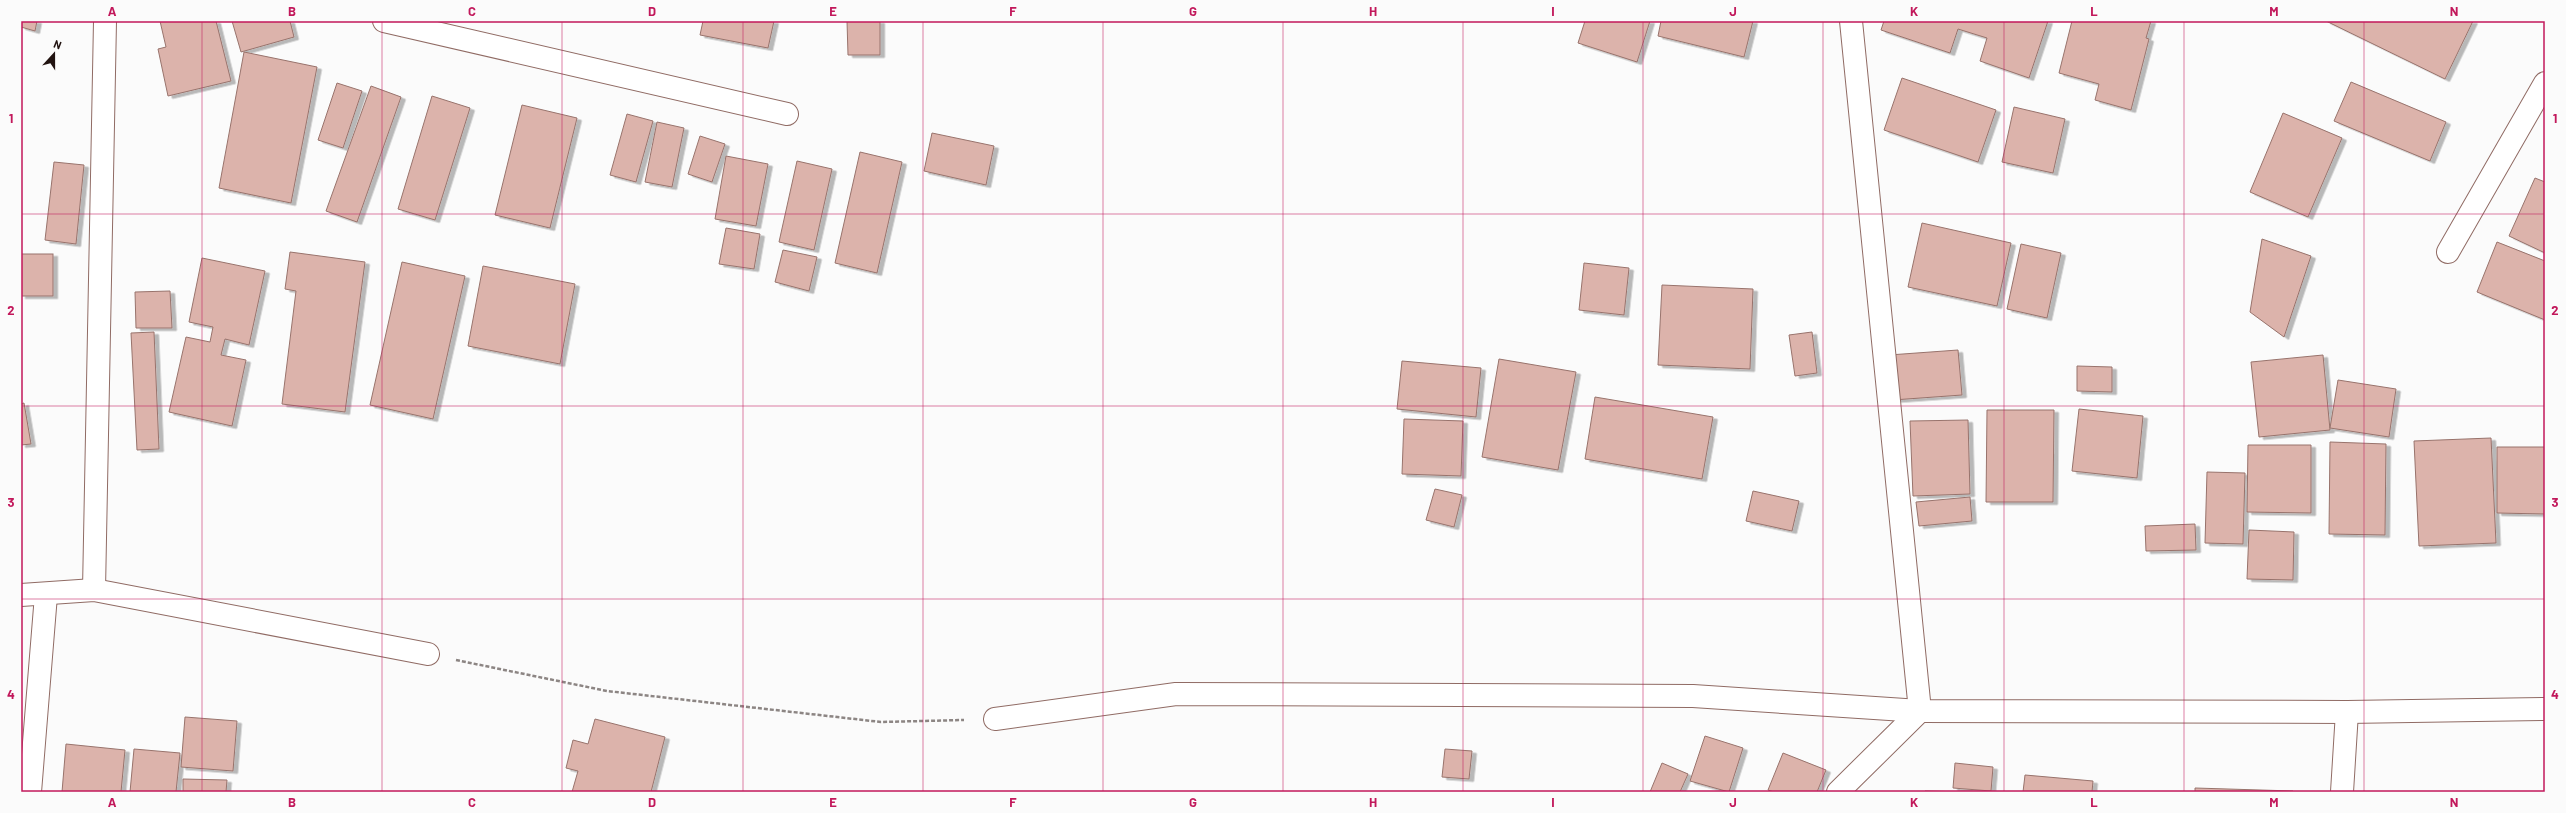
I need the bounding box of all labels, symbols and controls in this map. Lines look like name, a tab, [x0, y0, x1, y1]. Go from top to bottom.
text: A	[108, 3, 117, 19]
text: B	[288, 3, 296, 19]
text: C	[468, 3, 476, 19]
text: D	[648, 3, 656, 19]
text: E	[829, 3, 837, 19]
text: F	[1009, 3, 1017, 19]
text: G	[1189, 3, 1197, 19]
text: H	[1369, 3, 1377, 19]
text: I	[1551, 3, 1555, 19]
text: J	[1729, 3, 1737, 19]
text: K	[1910, 3, 1918, 19]
text: L	[2090, 3, 2098, 19]
text: M	[2269, 3, 2279, 19]
text: N	[2450, 3, 2458, 19]
north arrow	[34, 34, 74, 74]
text: N	[52, 37, 64, 52]
text: 1	[9, 110, 13, 126]
text: 1	[2553, 110, 2557, 126]
text: 2	[7, 302, 15, 318]
text: 2	[2551, 302, 2559, 318]
text: 3	[7, 494, 15, 510]
text: 3	[2551, 494, 2559, 510]
text: 4	[7, 686, 15, 702]
text: 4	[2551, 686, 2559, 702]
text: A	[108, 794, 117, 810]
text: B	[288, 794, 296, 810]
text: C	[468, 794, 476, 810]
text: D	[648, 794, 656, 810]
text: E	[829, 794, 837, 810]
text: F	[1009, 794, 1017, 810]
text: G	[1189, 794, 1197, 810]
text: H	[1369, 794, 1377, 810]
text: I	[1551, 794, 1555, 810]
text: J	[1729, 794, 1737, 810]
text: K	[1910, 794, 1918, 810]
text: L	[2090, 794, 2098, 810]
text: M	[2269, 794, 2279, 810]
text: N	[2450, 794, 2458, 810]

